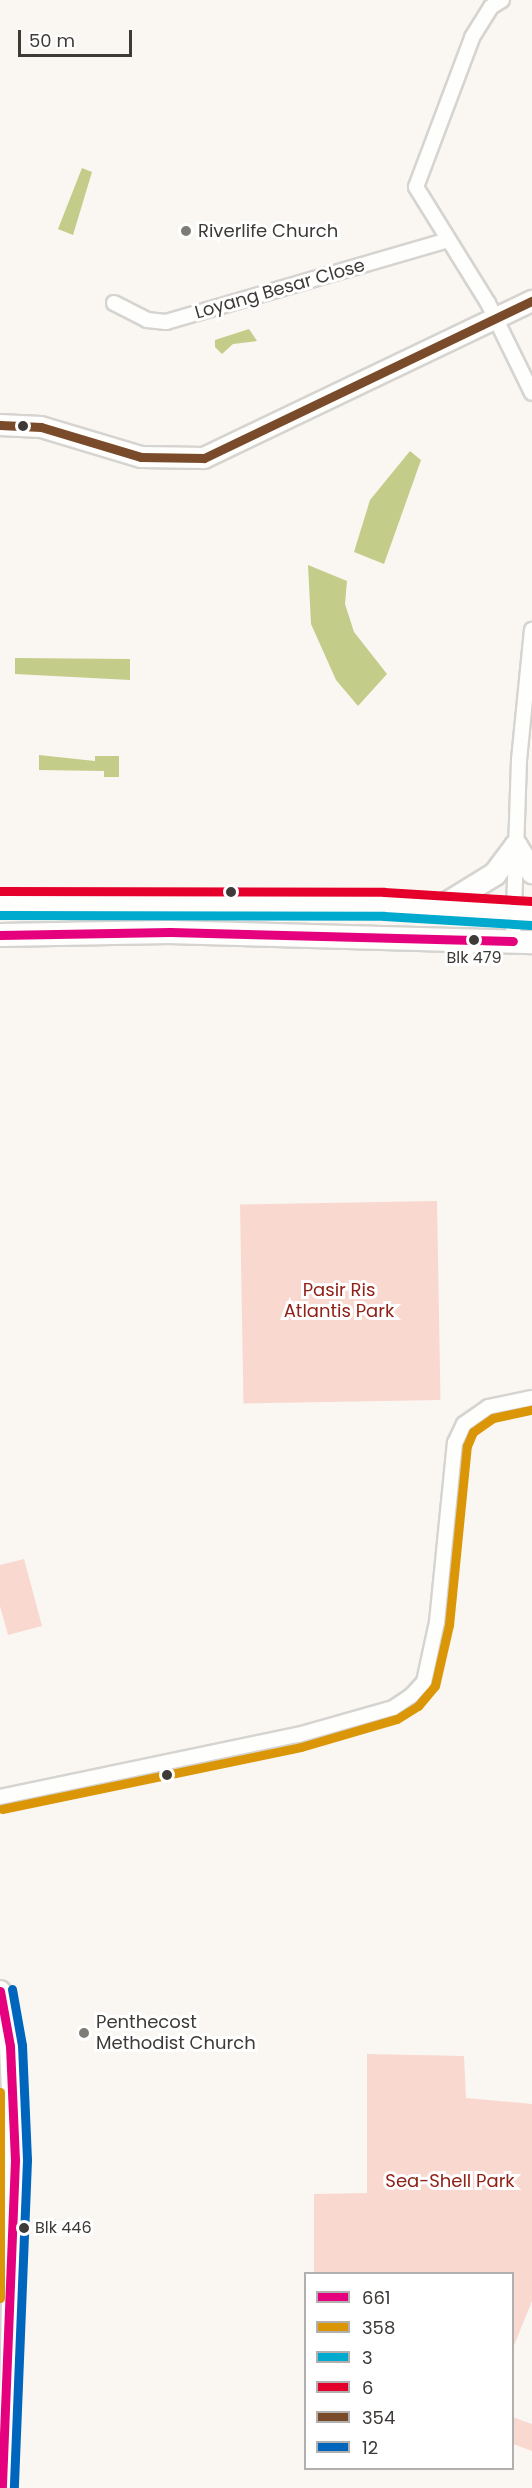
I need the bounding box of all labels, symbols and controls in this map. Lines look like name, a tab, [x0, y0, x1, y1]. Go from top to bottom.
scale bar	[21, 18, 135, 56]
text: 50 m	[29, 28, 75, 53]
place label: Riverlife Church	[198, 220, 338, 242]
marker: Riverlife Church	[179, 224, 193, 238]
street label: Loyang Besar Close	[193, 254, 367, 324]
unlabelled marker	[17, 420, 29, 432]
unlabelled marker	[225, 886, 237, 898]
marker: Blk 479	[468, 934, 480, 946]
place label: Blk 479	[446, 948, 502, 968]
park label: Pasir Ris Atlantis Park	[284, 1280, 394, 1322]
unlabelled marker	[161, 1769, 173, 1781]
place label: Penthecost Methodist Church	[96, 2012, 256, 2054]
marker: Penthecost Methodist Church	[77, 2026, 91, 2040]
park label: Sea-Shell Park	[385, 2170, 515, 2192]
place label: Blk 446	[35, 2218, 92, 2238]
marker: Blk 446	[18, 2222, 30, 2234]
legend	[304, 2272, 514, 2470]
text: 661	[362, 2285, 391, 2310]
text: 358	[362, 2315, 395, 2340]
text: 3	[362, 2345, 373, 2370]
text: 6	[362, 2375, 373, 2400]
text: 354	[362, 2405, 395, 2430]
text: 12	[362, 2435, 378, 2460]

